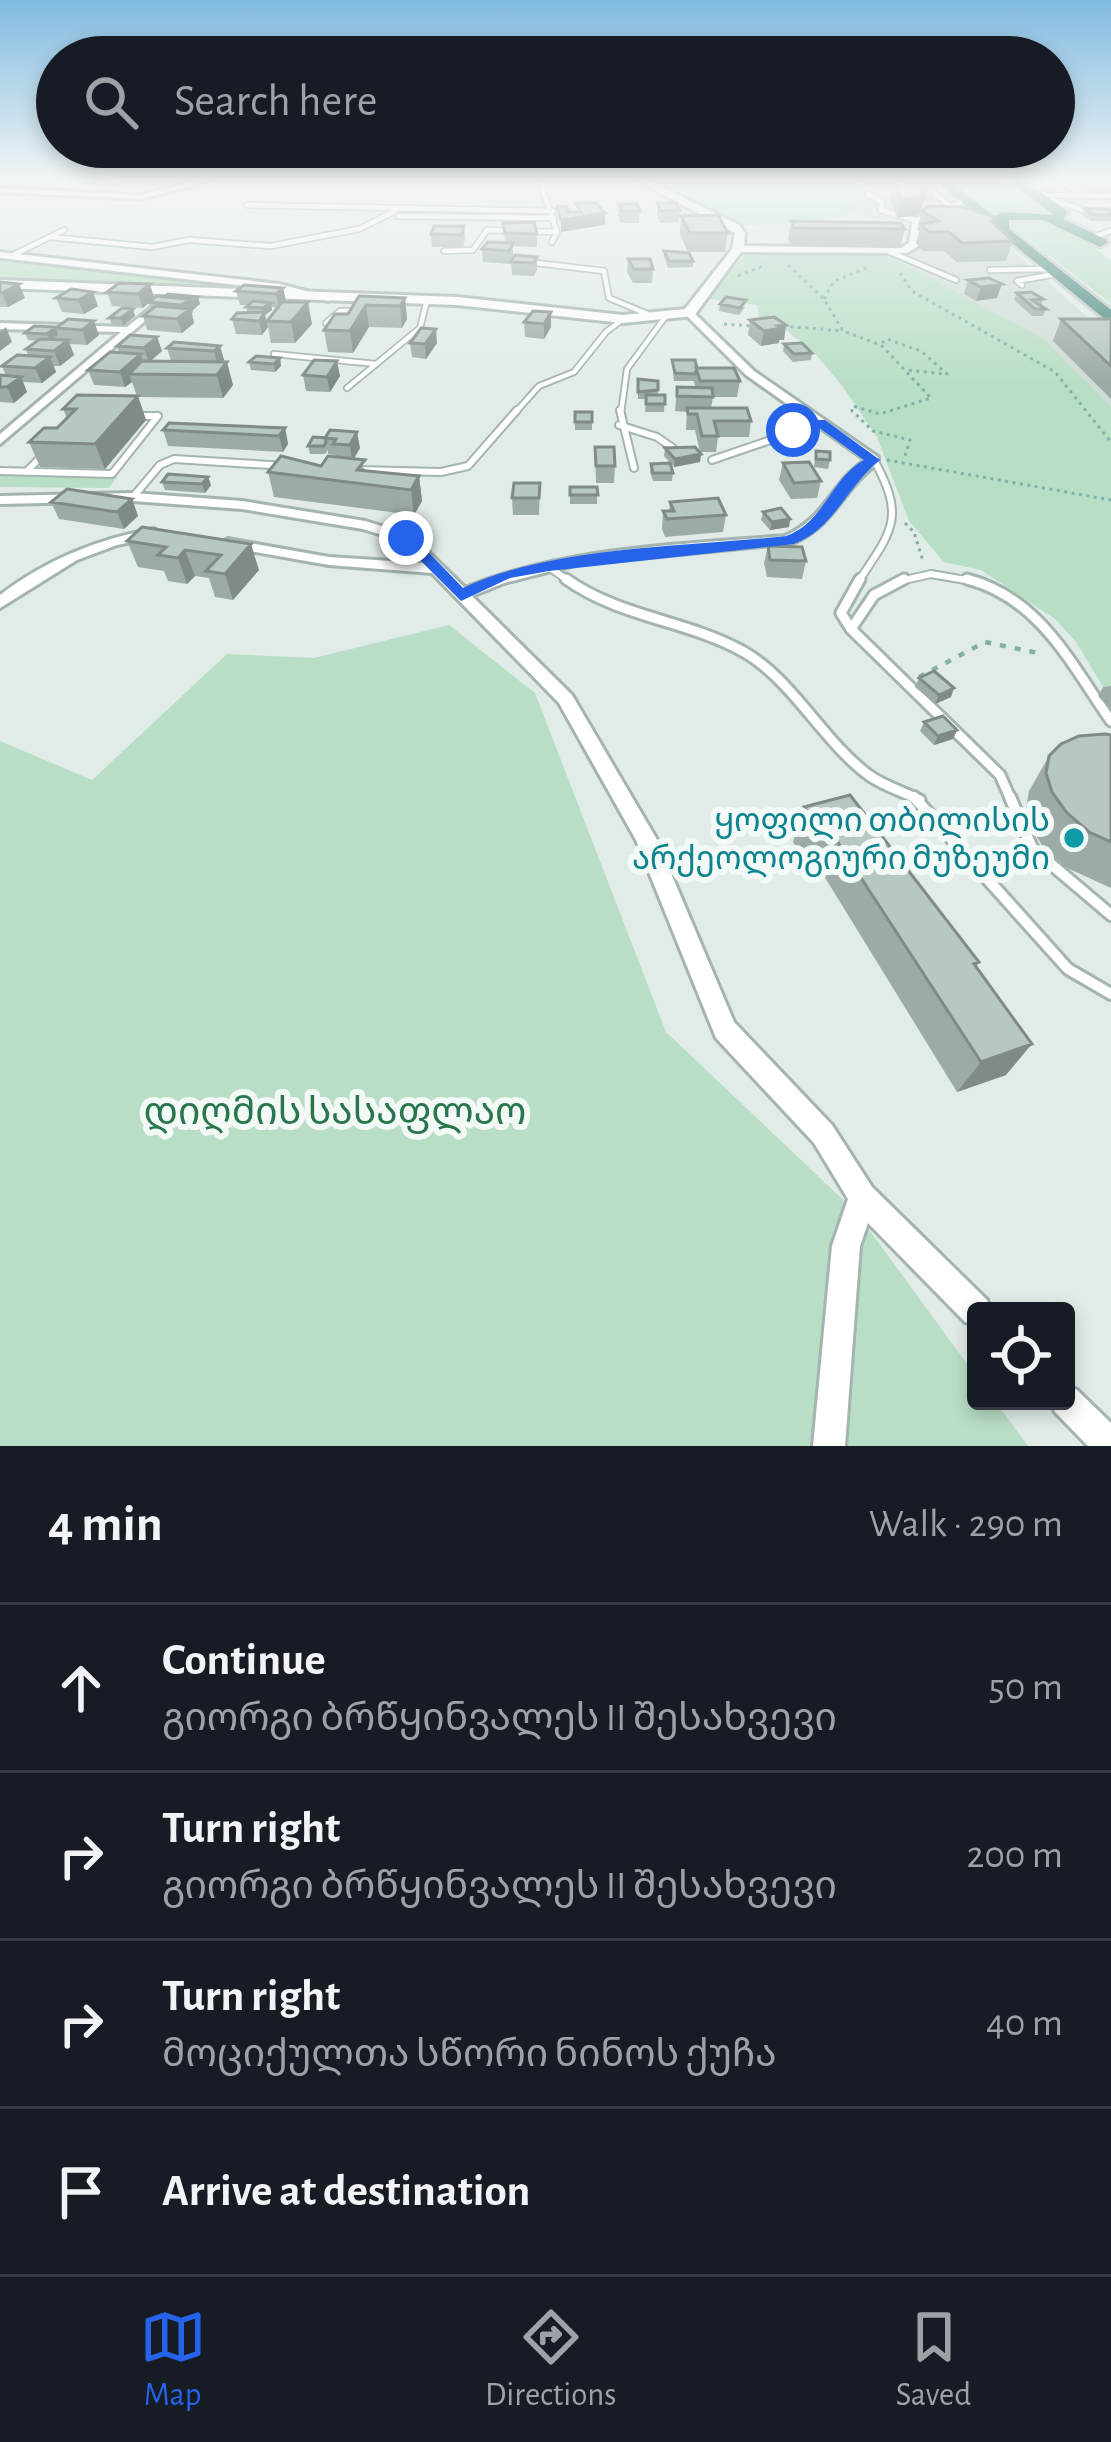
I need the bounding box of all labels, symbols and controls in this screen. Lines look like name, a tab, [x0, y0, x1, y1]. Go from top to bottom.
search box	[36, 36, 1075, 168]
icon: search	[78, 69, 144, 135]
text: Search here	[174, 79, 377, 124]
route start	[766, 403, 820, 457]
route end	[379, 511, 433, 565]
place label: ყოფილი თბილისის არქეოლოგიური მუზეუმი	[632, 805, 1050, 878]
marker: ყოფილი თბილისის არქეოლოგიური მუზეუმი	[1061, 825, 1087, 851]
park label: დიღმის სასაფლაო	[144, 1093, 526, 1134]
map controls	[967, 1302, 1075, 1410]
button: locate	[967, 1302, 1075, 1410]
text: 4 min	[48, 1499, 163, 1550]
text: Walk · 290 m	[869, 1505, 1063, 1544]
text: Continue	[162, 1638, 326, 1683]
icon: ahead	[48, 1655, 114, 1721]
text: 50 m	[988, 1668, 1063, 1707]
text: გიორგი ბრწყინვალეს II შესახვევი	[162, 1699, 837, 1738]
text: Turn right	[162, 1806, 340, 1851]
icon: right	[48, 1823, 114, 1889]
text: 200 m	[966, 1836, 1063, 1875]
text: გიორგი ბრწყინვალეს II შესახვევი	[162, 1867, 837, 1906]
text: Turn right	[162, 1974, 340, 2019]
icon: right	[48, 1991, 114, 2057]
text: 40 m	[986, 2004, 1063, 2043]
text: მოციქულთა სწორი ნინოს ქუჩა	[162, 2035, 777, 2074]
icon: arrive	[48, 2159, 114, 2225]
text: Arrive at destination	[162, 2169, 530, 2214]
tab: Map	[140, 2304, 206, 2416]
tab: Directions	[485, 2304, 616, 2416]
tab: Saved	[896, 2304, 971, 2416]

